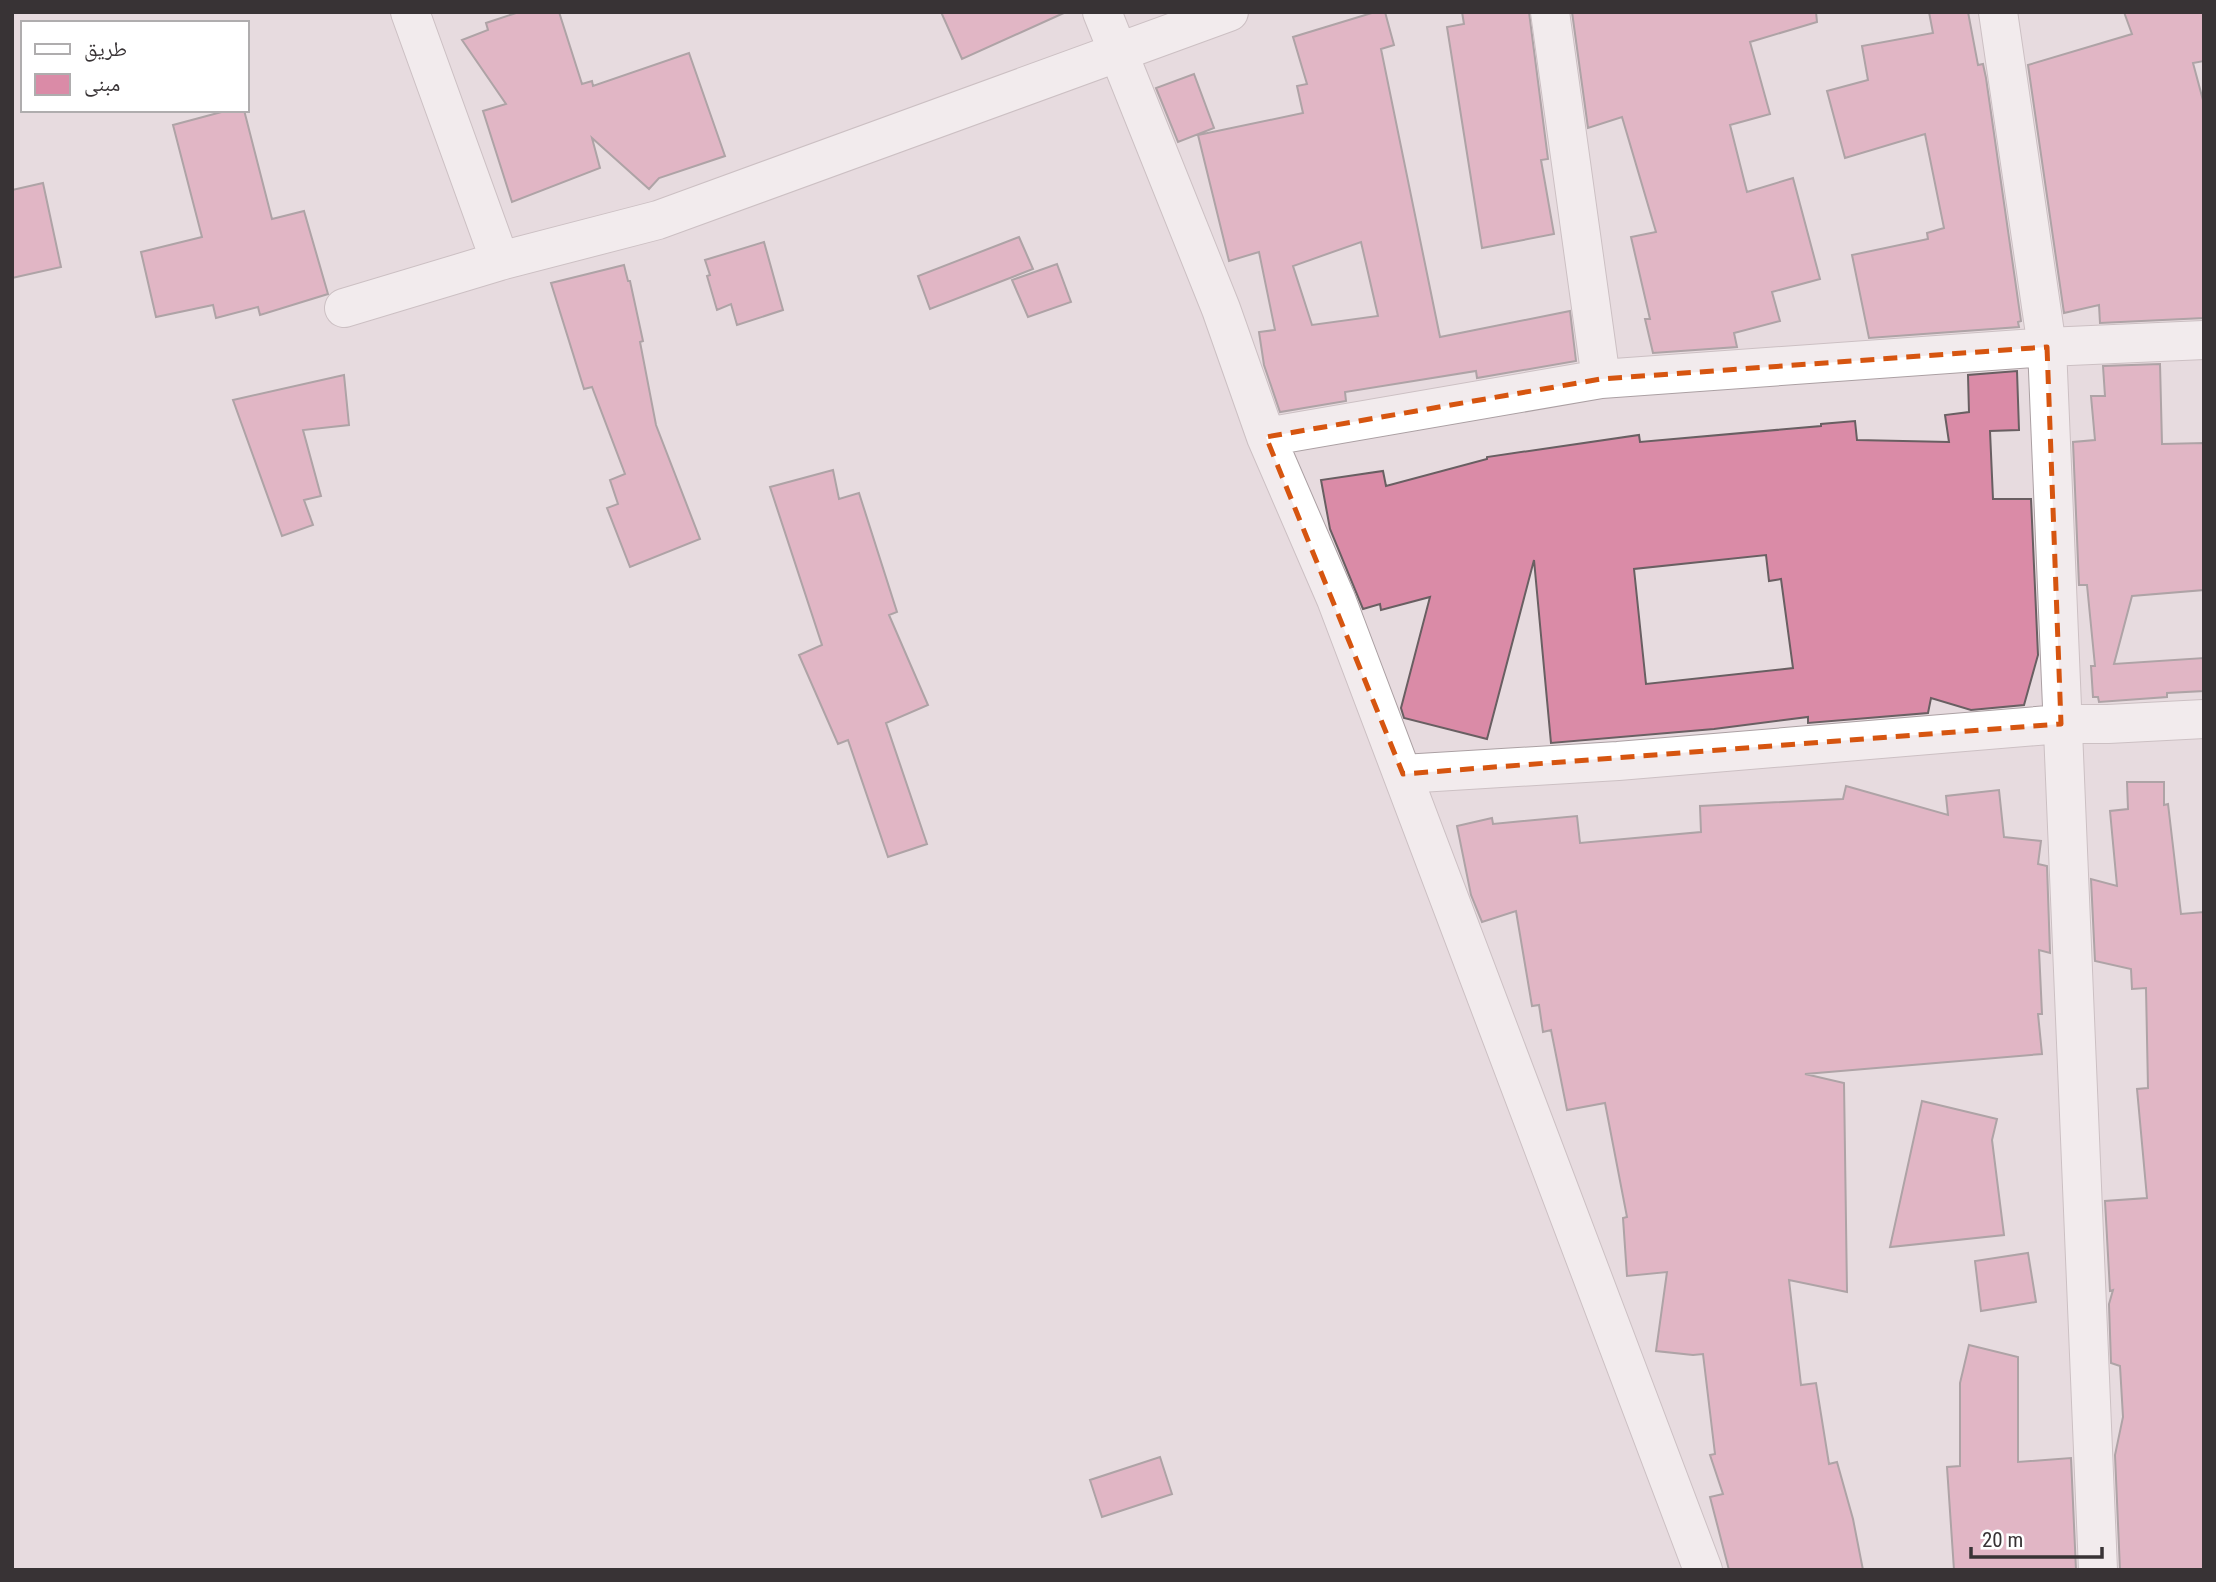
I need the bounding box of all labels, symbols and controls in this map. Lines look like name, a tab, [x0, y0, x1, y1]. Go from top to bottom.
legend	[21, 21, 248, 112]
text: طريق	[84, 37, 127, 62]
text: مبنى	[84, 72, 120, 97]
scale bar	[1971, 1516, 2102, 1560]
text: 20 m	[1982, 1528, 2023, 1552]

